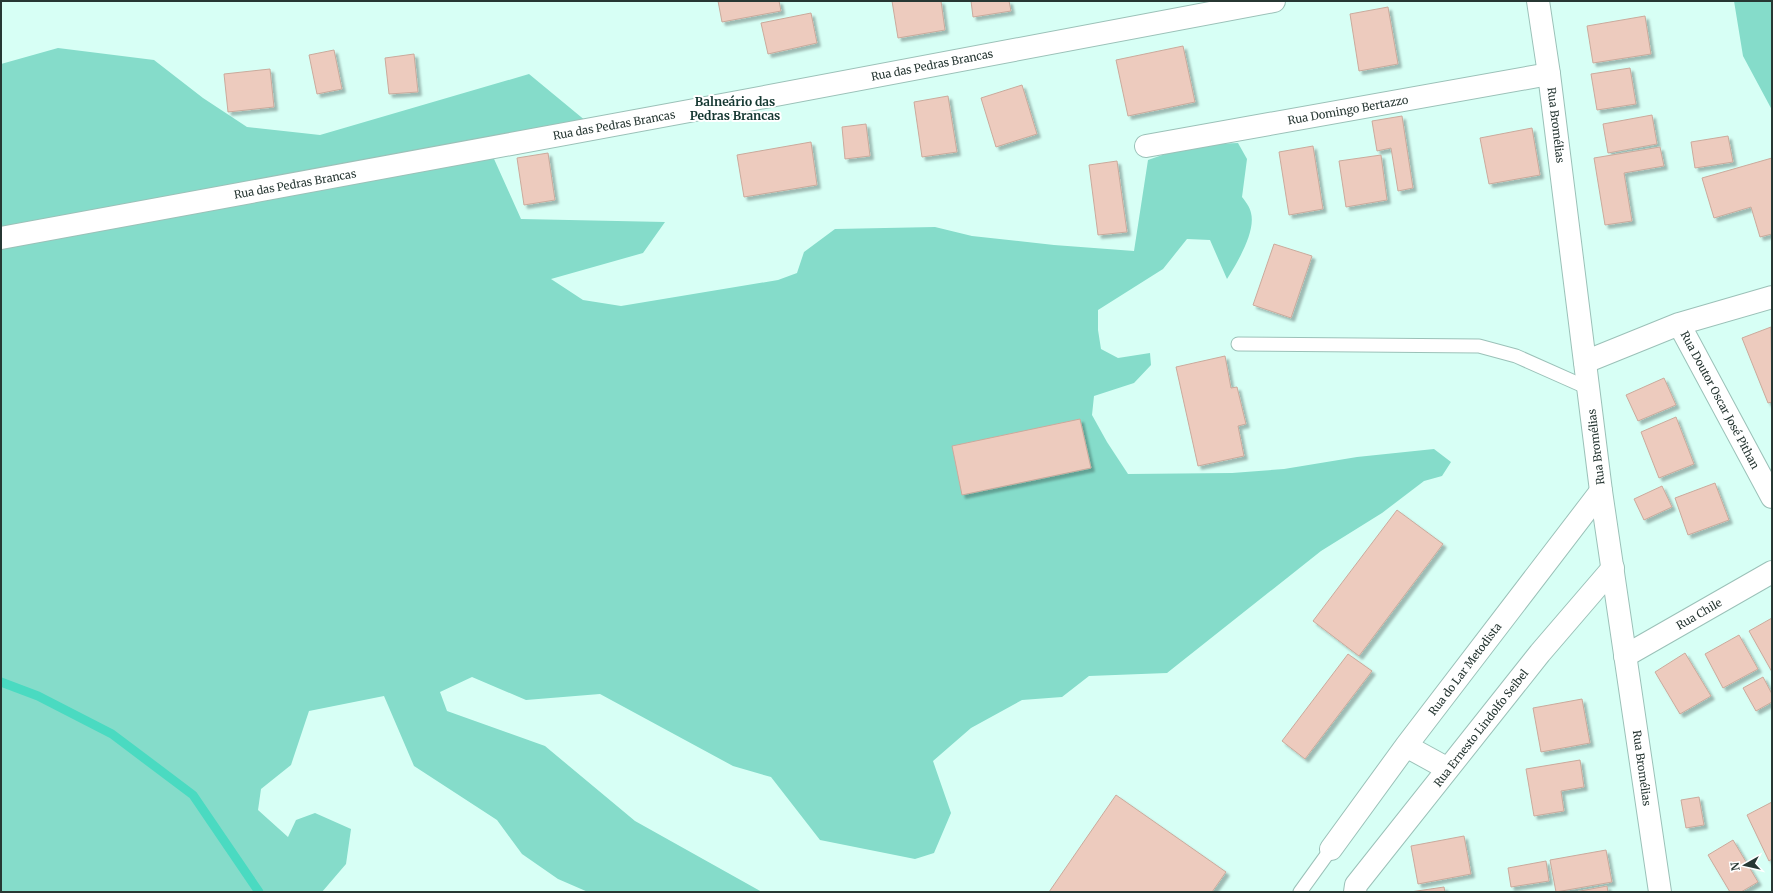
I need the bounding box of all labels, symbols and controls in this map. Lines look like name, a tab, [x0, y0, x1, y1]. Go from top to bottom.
street label: Rua das Pedras Brancas	[870, 46, 994, 84]
street label: Rua Bromélias	[1544, 86, 1568, 164]
street label: Rua Domingo Bertazzo	[1287, 92, 1410, 127]
district label: Balneário das Pedras Brancas	[690, 94, 780, 123]
street label: Rua das Pedras Brancas	[552, 107, 676, 143]
street label: Rua das Pedras Brancas	[233, 166, 357, 202]
street label: Rua Doutor Oscar José Pithan	[1678, 329, 1763, 472]
street label: Rua Bromélias	[1584, 408, 1608, 486]
street label: Rua Chile	[1674, 595, 1724, 633]
street label: Rua do Lar Metodista	[1426, 620, 1504, 718]
street label: Rua Ernesto Lindolfo Seibel	[1431, 666, 1532, 790]
street label: Rua Bromélias	[1630, 729, 1654, 807]
north arrow	[1725, 845, 1765, 885]
text: N	[1728, 861, 1743, 872]

